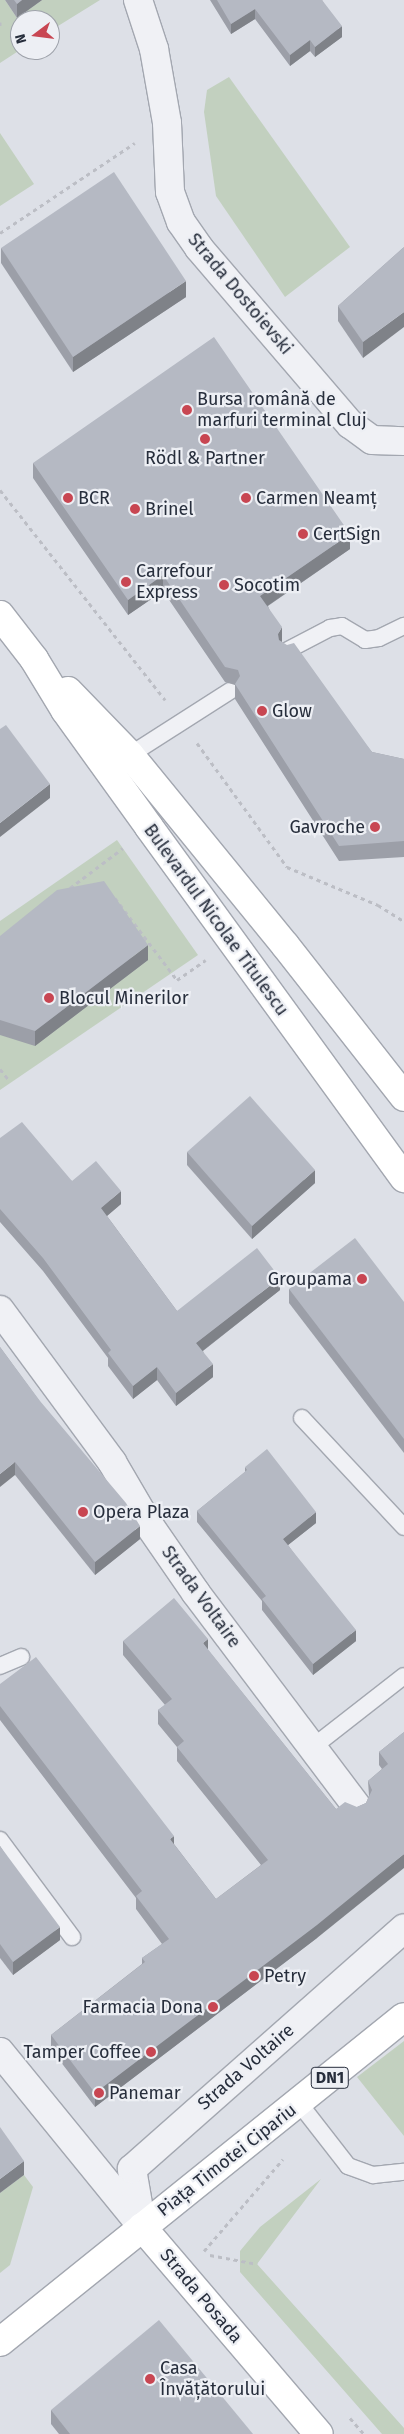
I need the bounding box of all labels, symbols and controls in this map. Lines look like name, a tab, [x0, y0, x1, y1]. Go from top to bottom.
north arrow	[10, 10, 60, 60]
text: N	[12, 32, 30, 45]
street label: Strada Dostoievski	[183, 229, 297, 359]
place label: Bursa română de marfuri terminal Cluj	[197, 389, 367, 432]
marker: Bursa română de marfuri terminal Cluj	[181, 404, 193, 416]
marker: Rödl & Partner	[199, 433, 211, 445]
place label: Rödl & Partner	[145, 447, 265, 469]
place label: BCR	[78, 487, 110, 509]
place label: Carmen Neamț	[256, 487, 377, 509]
marker: BCR	[62, 492, 74, 504]
marker: Carmen Neamț	[240, 492, 252, 504]
place label: Brinel	[145, 498, 194, 520]
marker: Brinel	[129, 503, 141, 515]
place label: CertSign	[313, 523, 381, 545]
marker: CertSign	[297, 528, 309, 540]
place label: Carrefour Express	[136, 561, 213, 604]
place label: Socotim	[234, 574, 300, 596]
marker: Carrefour Express	[120, 576, 132, 588]
marker: Socotim	[218, 579, 230, 591]
place label: Glow	[272, 700, 312, 722]
marker: Glow	[256, 705, 268, 717]
place label: Gavroche	[289, 816, 365, 838]
street label: Bulevardul Nicolae Titulescu	[139, 820, 293, 1020]
marker: Gavroche	[369, 821, 381, 833]
place label: Blocul Minerilor	[59, 987, 189, 1009]
marker: Blocul Minerilor	[43, 992, 55, 1004]
place label: Groupama	[268, 1268, 352, 1290]
marker: Groupama	[356, 1273, 368, 1285]
place label: Opera Plaza	[93, 1501, 189, 1523]
marker: Opera Plaza	[77, 1506, 89, 1518]
street label: Strada Voltaire	[157, 1542, 245, 1652]
place label: Petry	[264, 1965, 306, 1987]
marker: Petry	[248, 1970, 260, 1982]
place label: Farmacia Dona	[83, 1996, 203, 2018]
marker: Farmacia Dona	[207, 2001, 219, 2013]
street label: Strada Voltaire	[193, 2019, 299, 2115]
place label: Tamper Coffee	[23, 2041, 141, 2063]
marker: Tamper Coffee	[145, 2046, 157, 2058]
road number: DN1	[310, 2064, 350, 2092]
place label: Panemar	[109, 2082, 181, 2104]
marker: Panemar	[93, 2087, 105, 2099]
street label: Piața Timotei Cipariu	[153, 2099, 301, 2221]
street label: Strada Posada	[155, 2244, 247, 2348]
place label: Casa Învățătorului	[160, 2358, 265, 2400]
marker: Casa Învățătorului	[144, 2373, 156, 2385]

